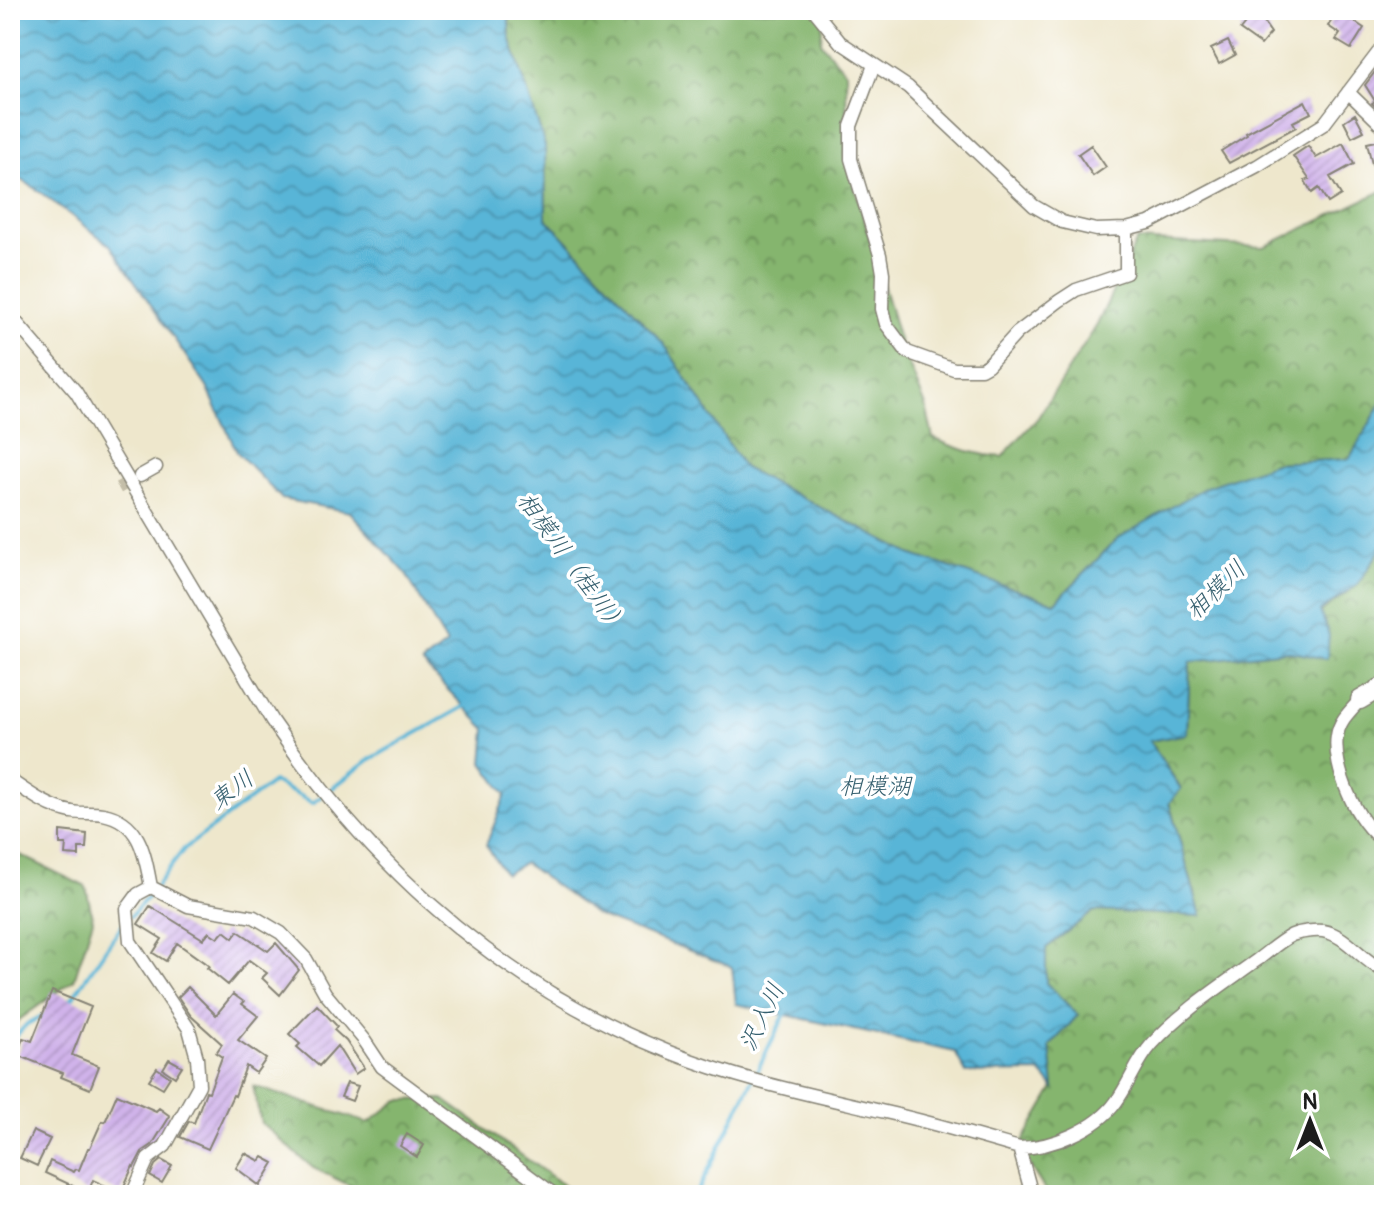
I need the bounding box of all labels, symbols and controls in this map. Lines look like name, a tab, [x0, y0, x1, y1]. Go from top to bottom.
water label: 相模川（桂川）	[511, 487, 633, 639]
water label: 相模川	[1180, 555, 1252, 625]
water label: 東川	[204, 764, 260, 816]
water label: 相模湖	[839, 772, 913, 801]
water label: 沢入川	[733, 978, 791, 1056]
north arrow	[1270, 1081, 1350, 1161]
text: N	[1303, 1088, 1318, 1116]

